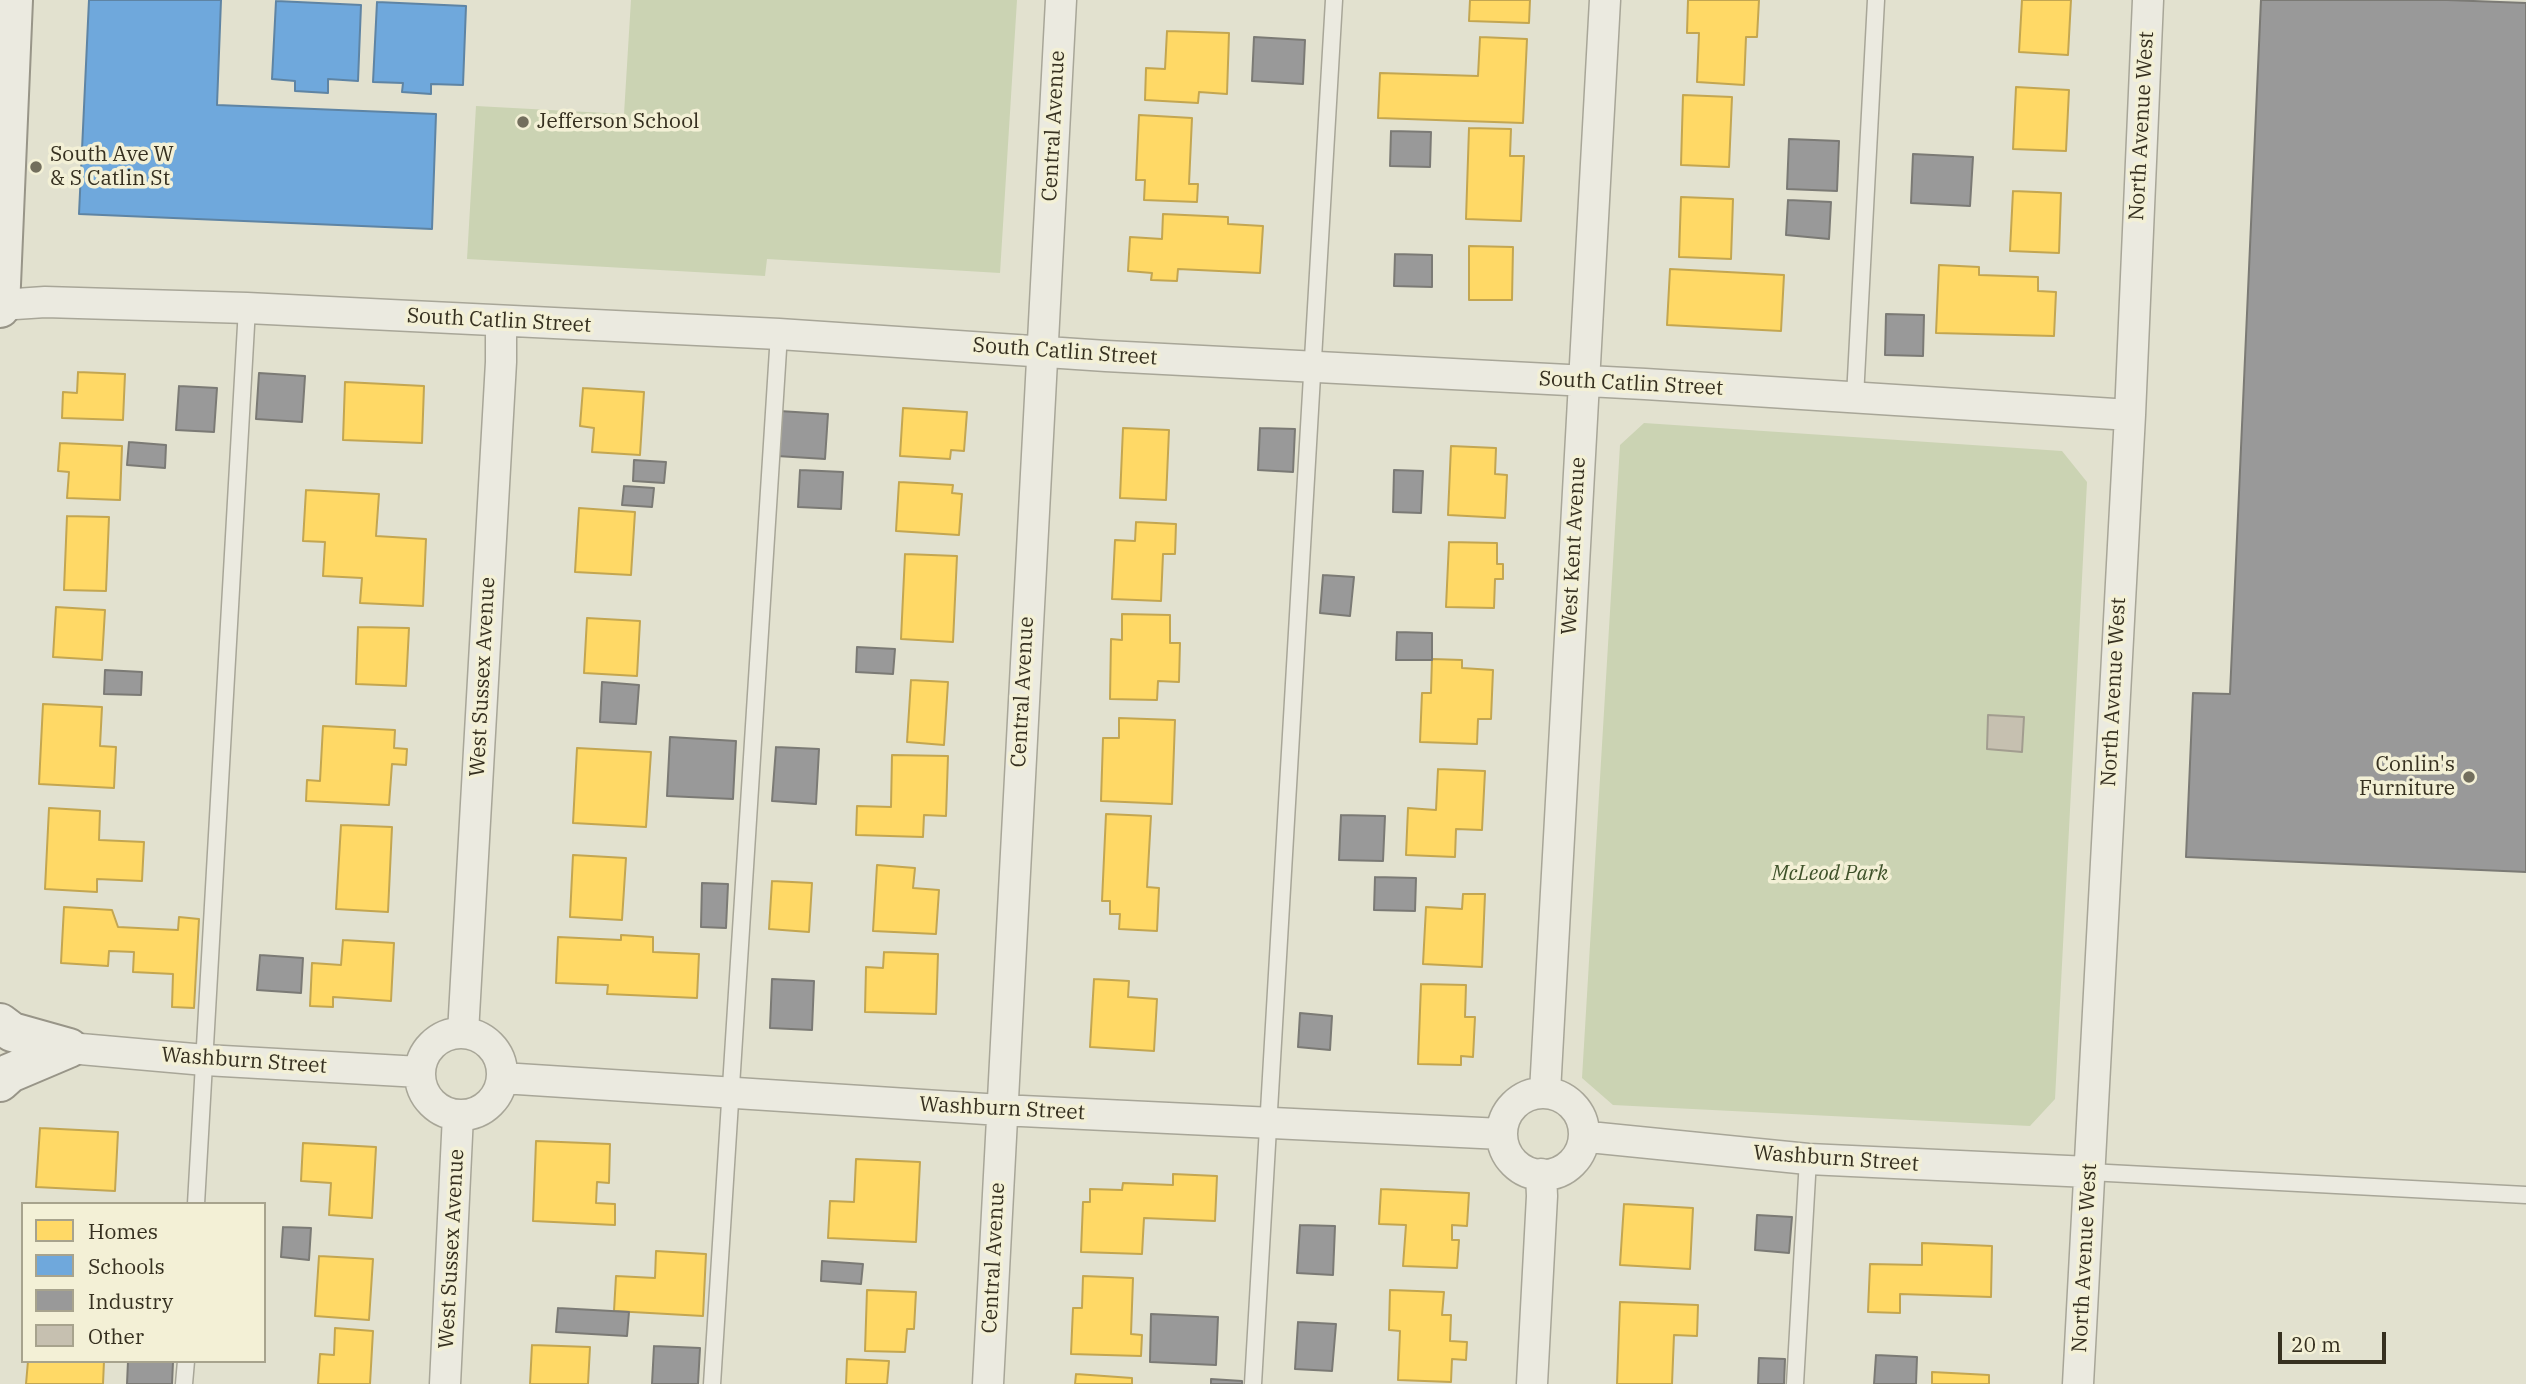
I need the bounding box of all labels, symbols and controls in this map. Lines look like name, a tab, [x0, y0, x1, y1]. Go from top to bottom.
street label: North Avenue West	[2124, 31, 2160, 221]
street label: Central Avenue	[1037, 50, 1071, 202]
place label: Jefferson School	[537, 109, 699, 135]
marker: Jefferson School	[515, 114, 531, 130]
place label: South Ave W & S Catlin St	[50, 142, 174, 192]
marker: South Ave W & S Catlin St	[28, 159, 44, 175]
street label: South Catlin Street	[406, 304, 592, 338]
street label: South Catlin Street	[972, 333, 1158, 371]
street label: South Catlin Street	[1538, 367, 1724, 401]
street label: West Kent Avenue	[1557, 456, 1591, 636]
street label: West Sussex Avenue	[465, 576, 501, 778]
street label: North Avenue West	[2096, 597, 2132, 787]
street label: Central Avenue	[1006, 616, 1040, 768]
place label: Conlin's Furniture	[2359, 752, 2455, 802]
marker: Conlin's Furniture	[2461, 769, 2477, 785]
park label: McLeod Park	[1772, 861, 1888, 887]
street label: Washburn Street	[160, 1043, 328, 1079]
street label: Washburn Street	[918, 1092, 1086, 1126]
street label: Washburn Street	[1752, 1141, 1920, 1177]
street label: West Sussex Avenue	[434, 1148, 470, 1350]
street label: North Avenue West	[2067, 1163, 2103, 1353]
street label: Central Avenue	[977, 1182, 1011, 1334]
legend	[21, 1202, 266, 1363]
text: Homes	[88, 1217, 158, 1245]
text: Schools	[88, 1252, 165, 1280]
text: Industry	[88, 1287, 173, 1315]
scale bar	[2281, 1318, 2390, 1362]
text: Other	[88, 1322, 144, 1350]
text: 20 m	[2291, 1330, 2341, 1358]

